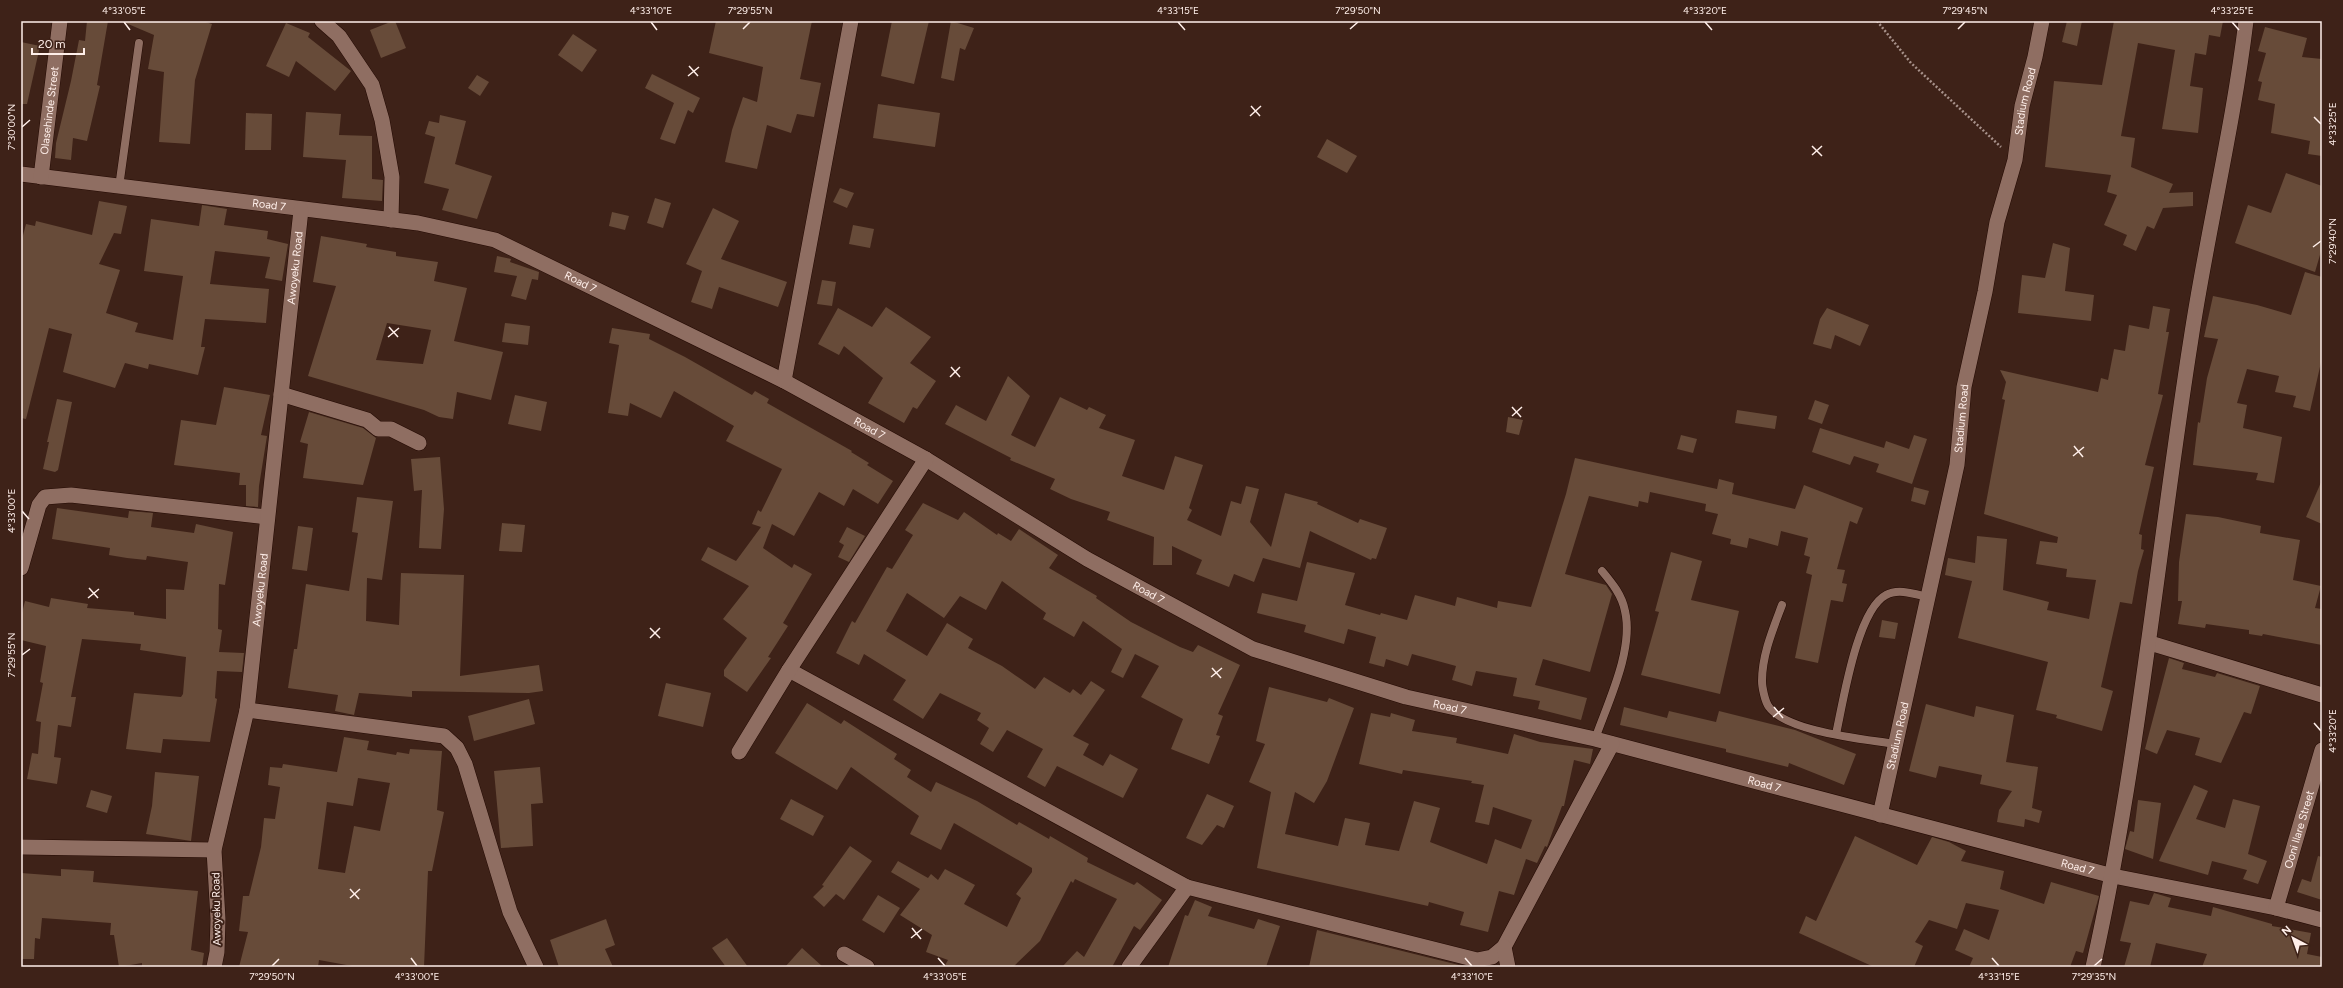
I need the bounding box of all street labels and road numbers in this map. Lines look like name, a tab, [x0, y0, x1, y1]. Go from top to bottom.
street label: Olasehinde Street	[38, 66, 61, 155]
street label: Stadium Road	[2012, 66, 2039, 136]
street label: Road 7	[251, 197, 287, 214]
street label: Awoyeku Road	[285, 231, 306, 305]
street label: Road 7	[562, 269, 598, 295]
street label: Stadium Road	[1952, 384, 1971, 454]
street label: Road 7	[851, 415, 887, 442]
street label: Awoyeku Road	[250, 553, 271, 627]
street label: Road 7	[1130, 579, 1166, 607]
street label: Road 7	[1432, 697, 1468, 717]
street label: Stadium Road	[1884, 701, 1912, 771]
street label: Road 7	[1746, 774, 1782, 795]
street label: Ooni Ilare Street	[2282, 789, 2317, 870]
street label: Road 7	[2059, 857, 2096, 878]
street label: Awoyeku Road	[209, 872, 224, 946]

